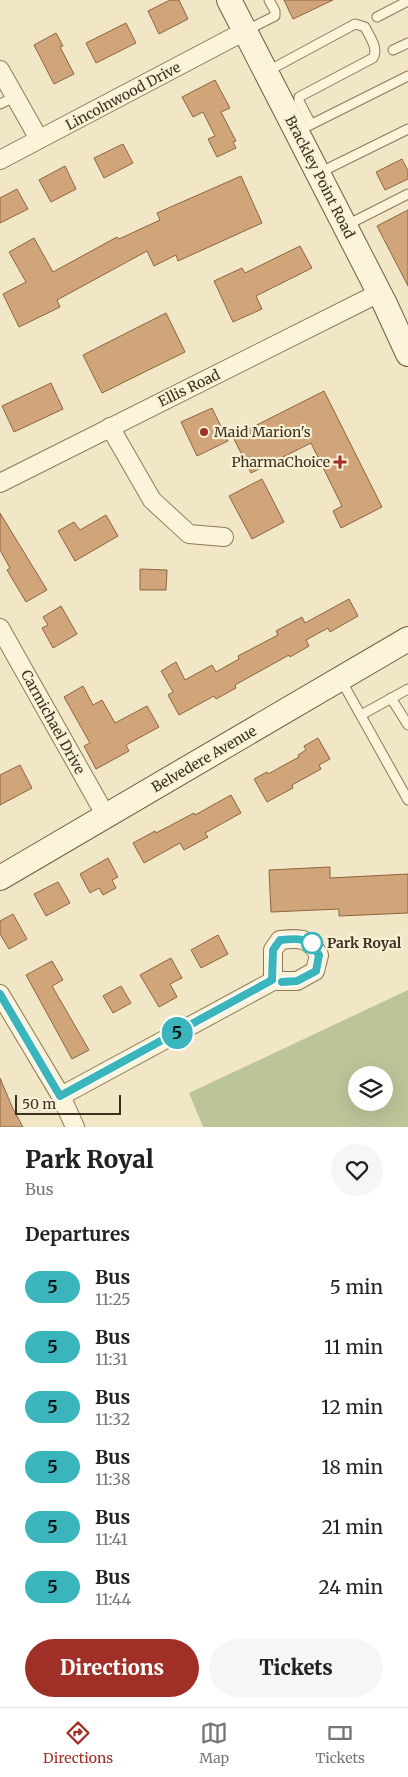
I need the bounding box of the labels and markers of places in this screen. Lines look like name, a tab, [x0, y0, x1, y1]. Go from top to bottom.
place label: Maid Marion's	[214, 423, 311, 441]
marker: Maid Marion's	[198, 426, 210, 438]
place label: PharmaChoice	[231, 453, 330, 471]
marker: PharmaChoice	[334, 456, 346, 468]
marker: Park Royal	[301, 932, 323, 954]
place label: Park Royal	[327, 934, 402, 952]

